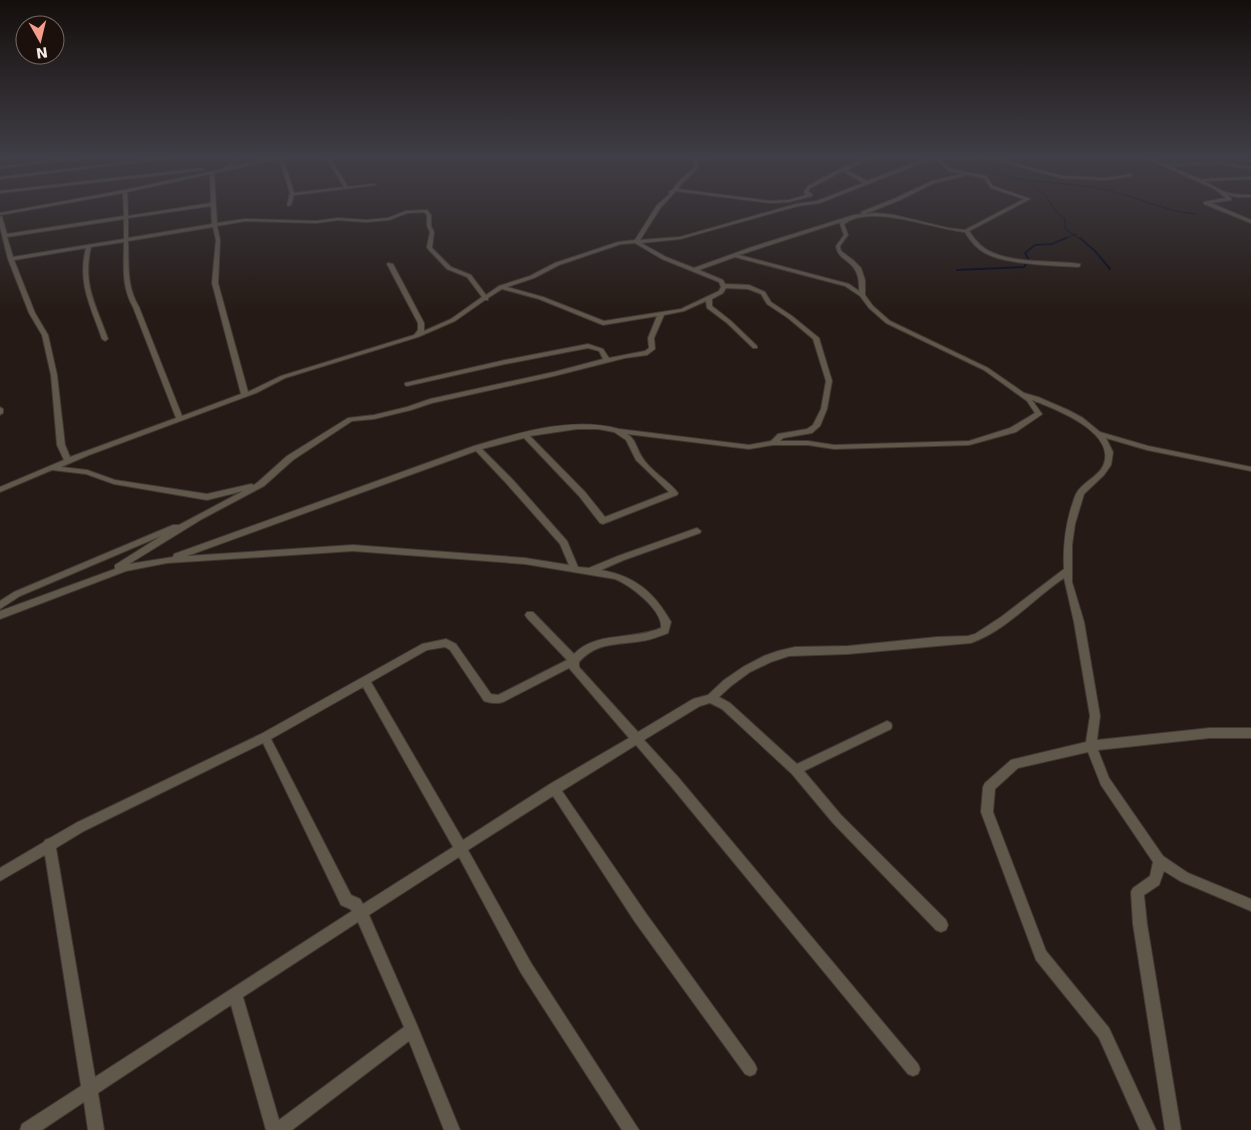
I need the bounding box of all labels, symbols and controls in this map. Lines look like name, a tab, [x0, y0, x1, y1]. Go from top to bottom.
north arrow	[15, 15, 65, 65]
text: N	[35, 44, 49, 62]

